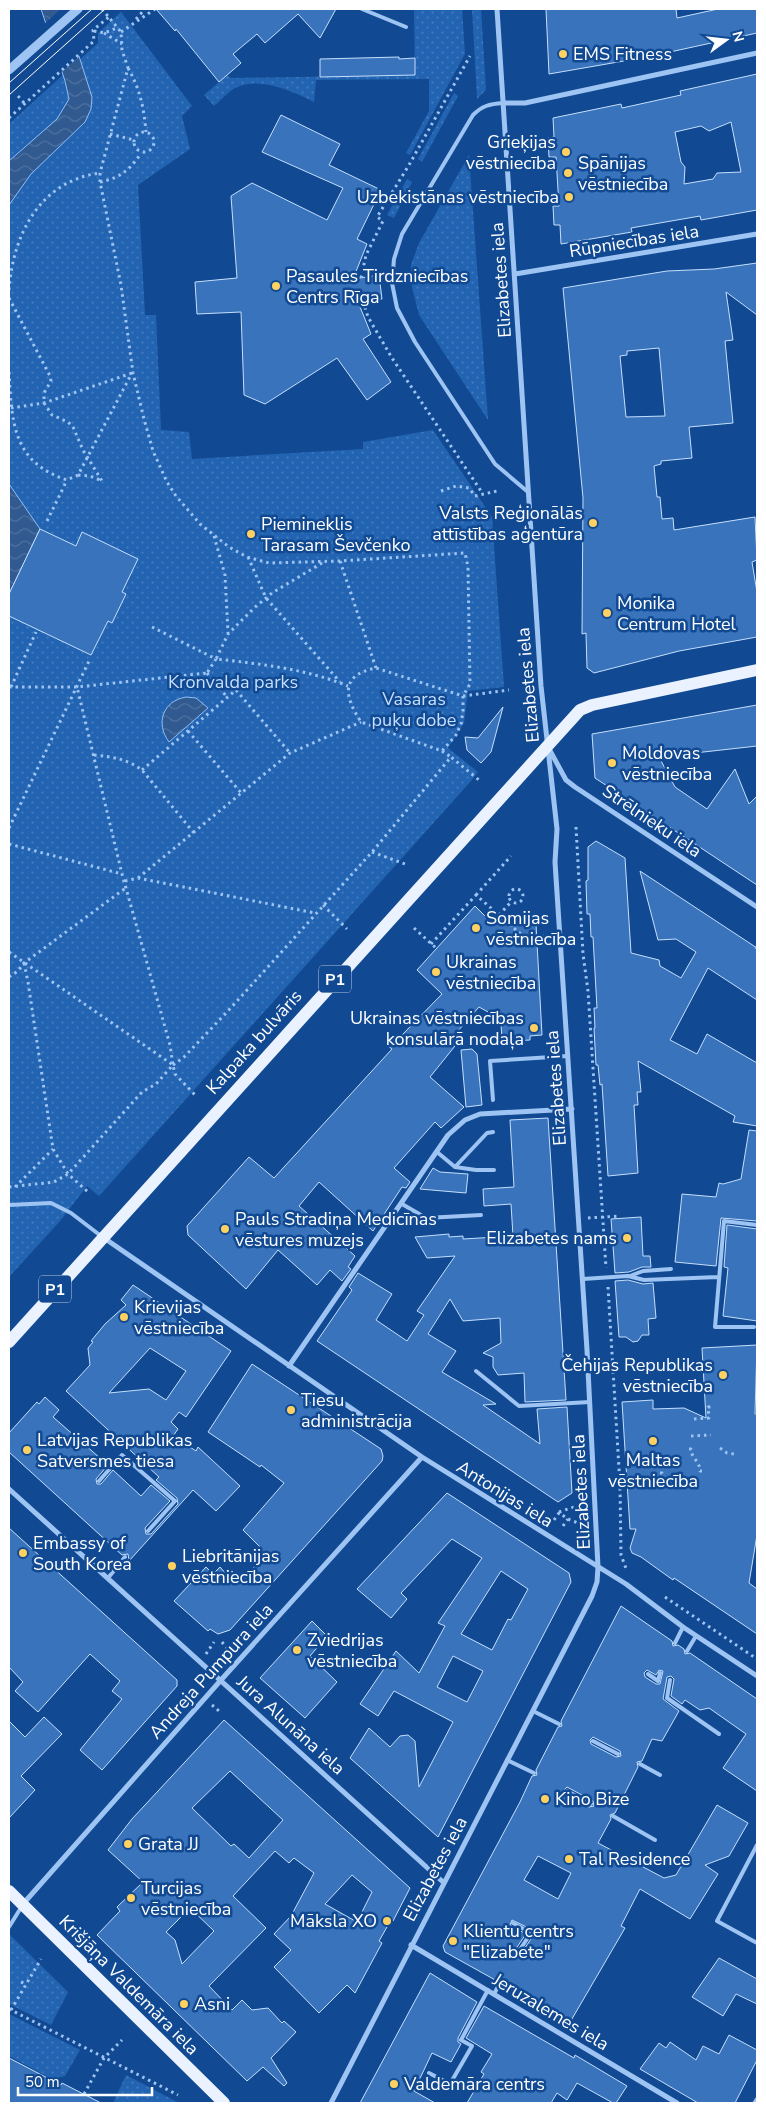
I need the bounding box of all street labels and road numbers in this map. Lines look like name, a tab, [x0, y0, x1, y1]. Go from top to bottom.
street label: Rūpniecības iela	[567, 219, 701, 263]
street label: Elizabetes iela	[485, 222, 517, 338]
street label: Elizabetes iela	[511, 626, 545, 744]
street label: Strēlnieku iela	[598, 779, 706, 863]
road number: P1	[319, 966, 351, 992]
street label: Kalpaka bulvāris	[201, 985, 307, 1099]
street label: Elizabetes iela	[540, 1030, 572, 1146]
road number: P1	[39, 1276, 71, 1302]
street label: Elizabetes iela	[566, 1434, 596, 1550]
street label: Antonijas iela	[452, 1455, 558, 1533]
street label: Andreja Pumpura iela	[144, 1598, 278, 1744]
street label: Jura Alunāna iela	[231, 1669, 350, 1780]
street label: Elizabetes iela	[397, 1812, 473, 1926]
street label: Krišjāņa Valdemāra iela	[54, 1910, 204, 2060]
street label: Jeruzalemes iela	[488, 1967, 614, 2056]

